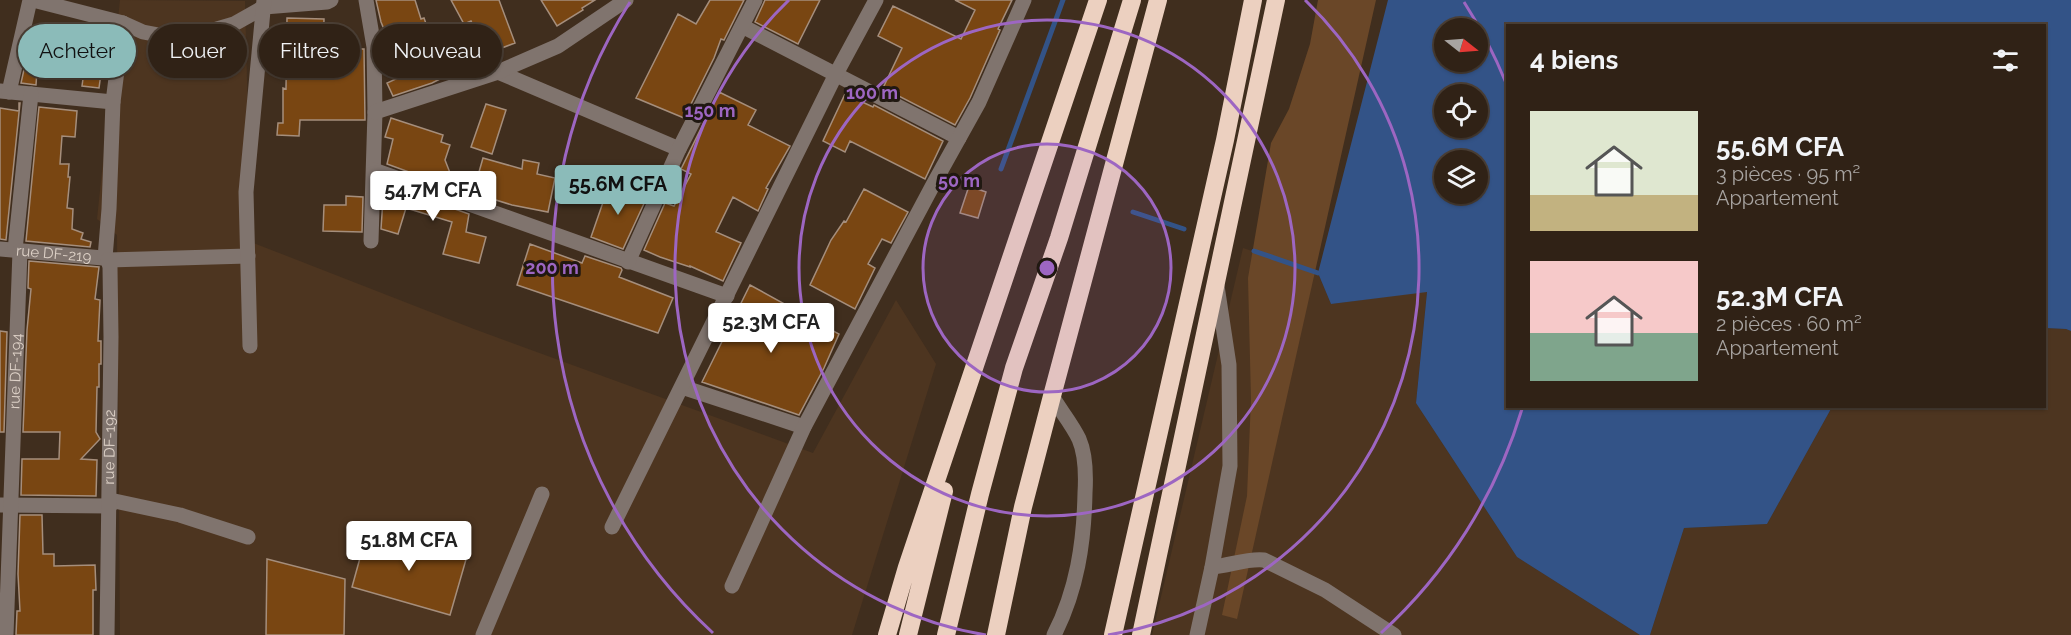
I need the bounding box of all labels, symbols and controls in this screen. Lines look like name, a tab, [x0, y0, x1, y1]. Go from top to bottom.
north arrow	[1434, 18, 1488, 72]
map controls	[1434, 18, 1488, 204]
chip: Acheter	[18, 24, 136, 78]
chip: Louer	[148, 24, 247, 78]
chip: Filtres	[259, 24, 360, 78]
chip: Nouveau	[372, 24, 502, 78]
icon: filters	[1989, 44, 2022, 77]
text: 4 biens	[1530, 45, 1618, 75]
text: 100 m	[846, 82, 898, 103]
button: locate	[1434, 84, 1488, 138]
text: 150 m	[685, 100, 736, 121]
text: 55.6M CFA	[1716, 132, 1844, 162]
icon: home	[1578, 135, 1650, 207]
button: layers	[1434, 150, 1488, 204]
text: 3 pièces · 95 m²	[1716, 162, 1860, 186]
pin: 55.6M CFA	[549, 165, 687, 216]
text: 50 m	[938, 170, 980, 191]
pin: 54.7M CFA	[364, 171, 502, 222]
text: 55.6M CFA	[569, 172, 667, 196]
text: 54.7M CFA	[384, 178, 482, 202]
text: Appartement	[1716, 186, 1839, 210]
street label: rue DF-219	[15, 241, 92, 266]
text: 200 m	[525, 257, 579, 278]
centre of rings	[1037, 258, 1057, 278]
text: 52.3M CFA	[1716, 282, 1843, 312]
icon: home	[1578, 285, 1650, 357]
pin: 52.3M CFA	[702, 303, 840, 354]
text: 52.3M CFA	[722, 310, 820, 334]
text: 2 pièces · 60 m²	[1716, 312, 1862, 336]
street label: rue DF-194	[5, 333, 26, 409]
text: Appartement	[1716, 336, 1839, 360]
street label: rue DF-192	[100, 409, 119, 485]
pin: 51.8M CFA	[340, 521, 478, 572]
text: 51.8M CFA	[360, 528, 458, 552]

